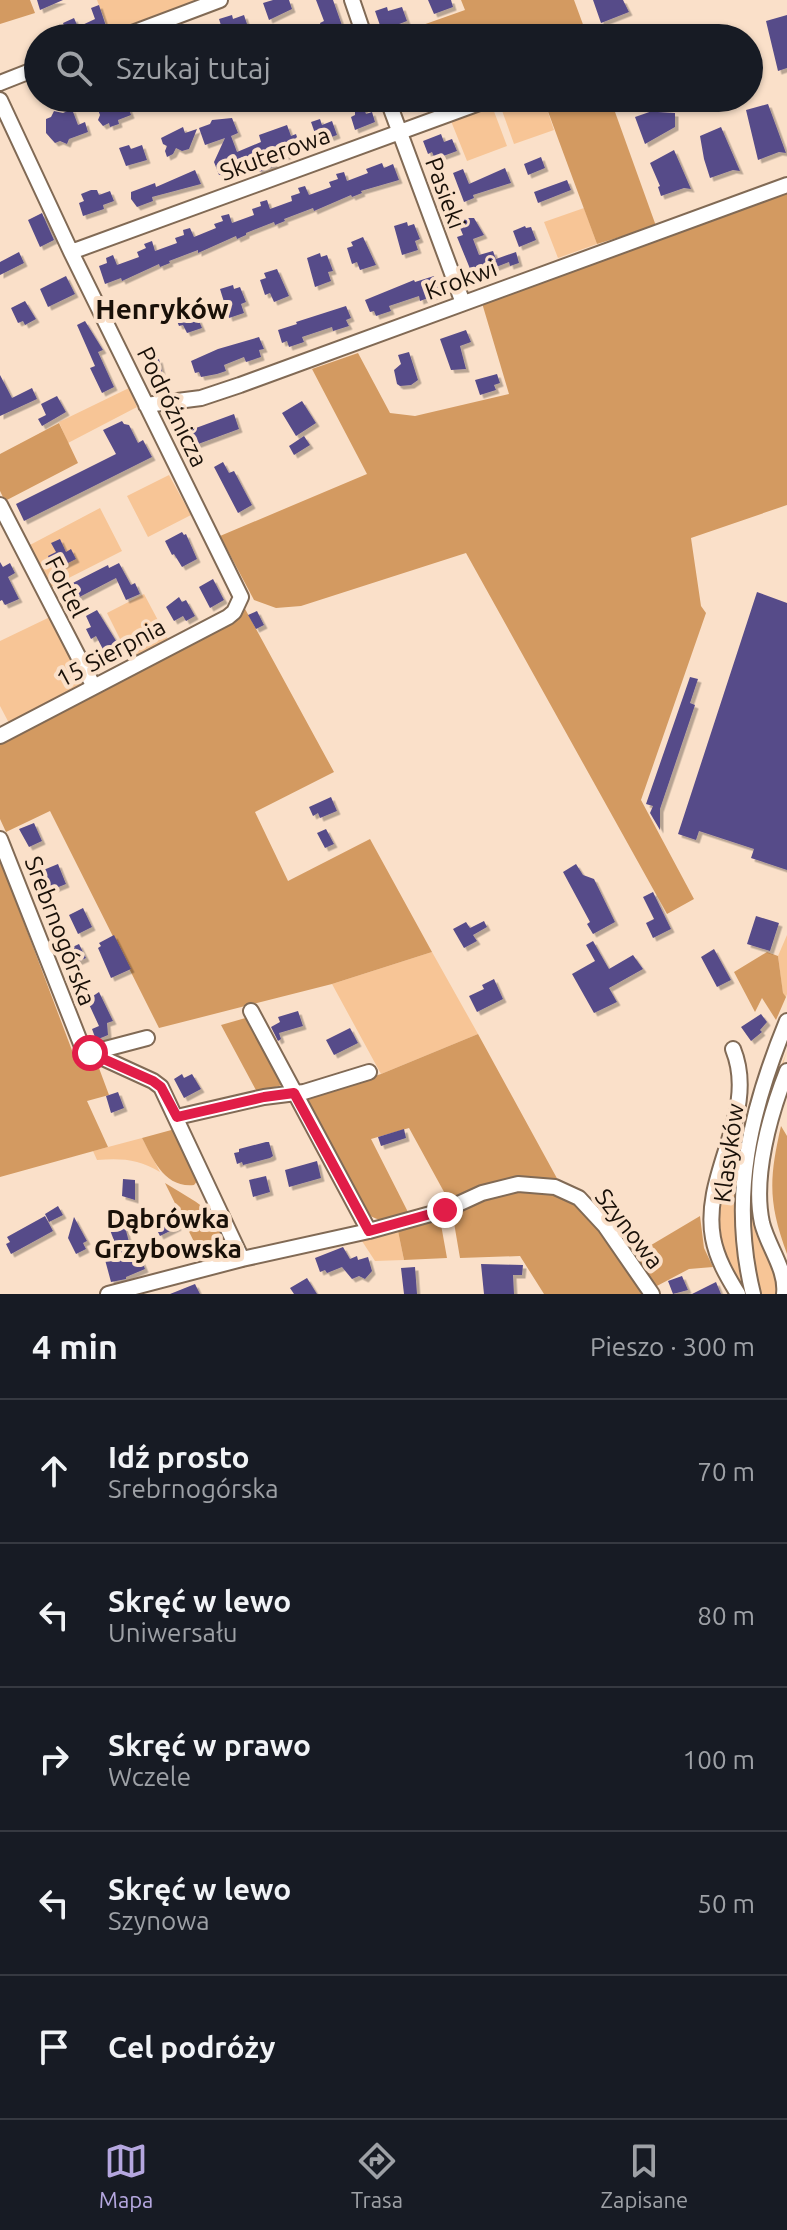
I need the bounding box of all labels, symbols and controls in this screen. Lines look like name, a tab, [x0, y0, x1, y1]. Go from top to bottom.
search box	[24, 24, 763, 112]
icon: search	[52, 46, 96, 90]
text: Szukaj tutaj	[116, 51, 271, 85]
street label: Skuterowa	[216, 121, 334, 186]
street label: Pasieki	[420, 153, 471, 232]
street label: Krokwi	[421, 254, 500, 305]
district label: Henryków	[95, 293, 229, 324]
street label: Podróżnicza	[132, 342, 213, 471]
street label: Fortel	[40, 552, 93, 622]
street label: 15 Sierpnia	[52, 613, 170, 692]
street label: Srebrnogórska	[20, 852, 101, 1009]
route start	[72, 1035, 108, 1071]
street label: Klasyków	[708, 1101, 749, 1204]
street label: Szynowa	[590, 1183, 669, 1274]
route end	[427, 1192, 463, 1228]
district label: Dąbrówka Grzybowska	[94, 1204, 242, 1263]
text: 4 min	[32, 1327, 118, 1365]
text: Pieszo · 300 m	[590, 1332, 755, 1361]
text: Idź prosto	[108, 1440, 250, 1474]
icon: ahead	[32, 1449, 76, 1493]
text: 70 m	[697, 1457, 755, 1486]
text: Srebrnogórska	[108, 1474, 279, 1503]
text: Skręć w lewo	[108, 1584, 291, 1618]
icon: left	[32, 1593, 76, 1637]
text: 80 m	[697, 1601, 755, 1630]
text: Uniwersału	[108, 1618, 238, 1647]
text: Skręć w prawo	[108, 1728, 311, 1762]
icon: right	[32, 1737, 76, 1781]
text: 100 m	[683, 1745, 755, 1774]
text: Wczele	[108, 1762, 191, 1791]
text: Skręć w lewo	[108, 1872, 291, 1906]
icon: left	[32, 1881, 76, 1925]
text: 50 m	[697, 1889, 755, 1918]
text: Szynowa	[108, 1906, 210, 1935]
icon: arrive	[32, 2025, 76, 2069]
text: Cel podróży	[108, 2030, 275, 2064]
tab: Mapa	[99, 2139, 153, 2212]
tab: Trasa	[351, 2139, 403, 2212]
tab: Zapisane	[601, 2139, 688, 2212]

